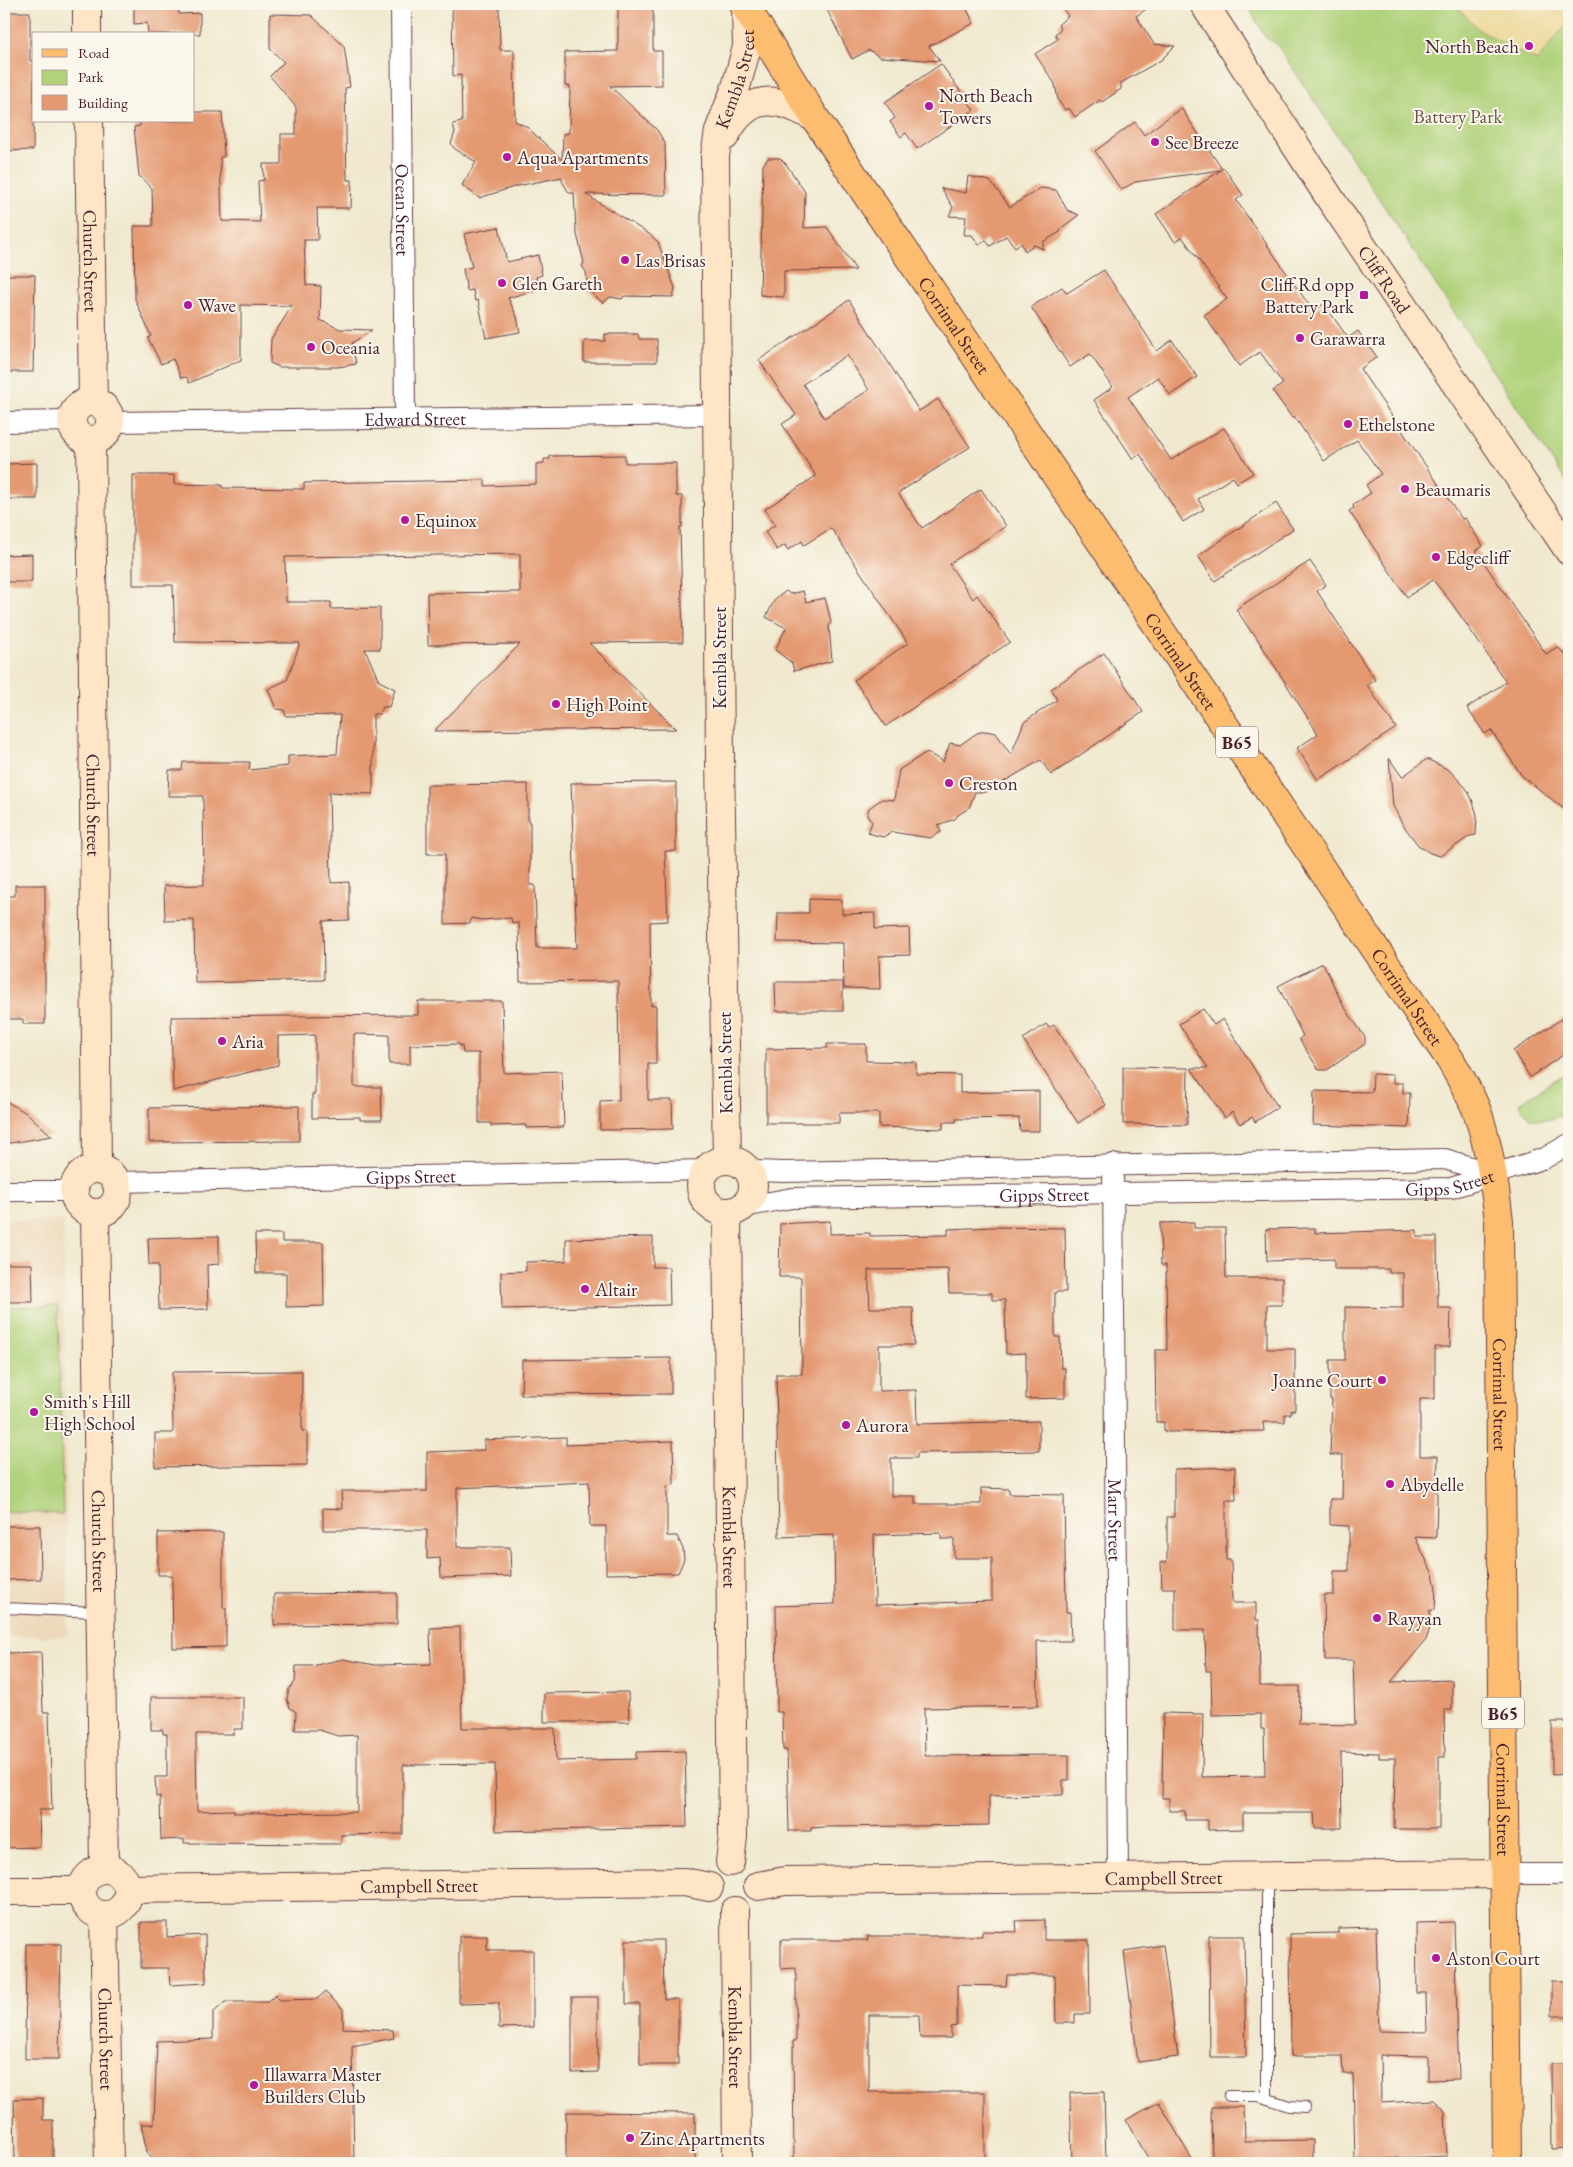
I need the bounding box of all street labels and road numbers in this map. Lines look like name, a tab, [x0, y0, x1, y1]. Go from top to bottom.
street label: Kembla Street	[709, 29, 760, 132]
street label: Ocean Street	[390, 164, 416, 256]
street label: Church Street	[78, 209, 104, 313]
street label: Cliff Road	[1353, 240, 1417, 318]
street label: Corrimal Street	[913, 271, 997, 379]
street label: Edward Street	[364, 405, 466, 432]
street label: Kembla Street	[707, 607, 732, 709]
street label: Corrimal Street	[1139, 607, 1223, 715]
road number: B65	[1216, 726, 1258, 758]
street label: Church Street	[81, 753, 107, 857]
street label: Corrimal Street	[1366, 943, 1449, 1050]
street label: Kembla Street	[712, 1012, 738, 1114]
street label: Gipps Street	[366, 1163, 456, 1189]
street label: Gipps Street	[1405, 1163, 1497, 1201]
street label: Gipps Street	[999, 1181, 1089, 1207]
street label: Corrimal Street	[1487, 1338, 1513, 1451]
street label: Marr Street	[1103, 1479, 1128, 1561]
street label: Kembla Street	[717, 1486, 743, 1588]
street label: Church Street	[86, 1489, 113, 1593]
road number: B65	[1482, 1698, 1524, 1729]
street label: Corrimal Street	[1491, 1743, 1517, 1856]
street label: Campbell Street	[1105, 1864, 1223, 1890]
street label: Campbell Street	[360, 1872, 478, 1899]
street label: Kembla Street	[723, 1986, 749, 2088]
street label: Church Street	[93, 1987, 120, 2091]

